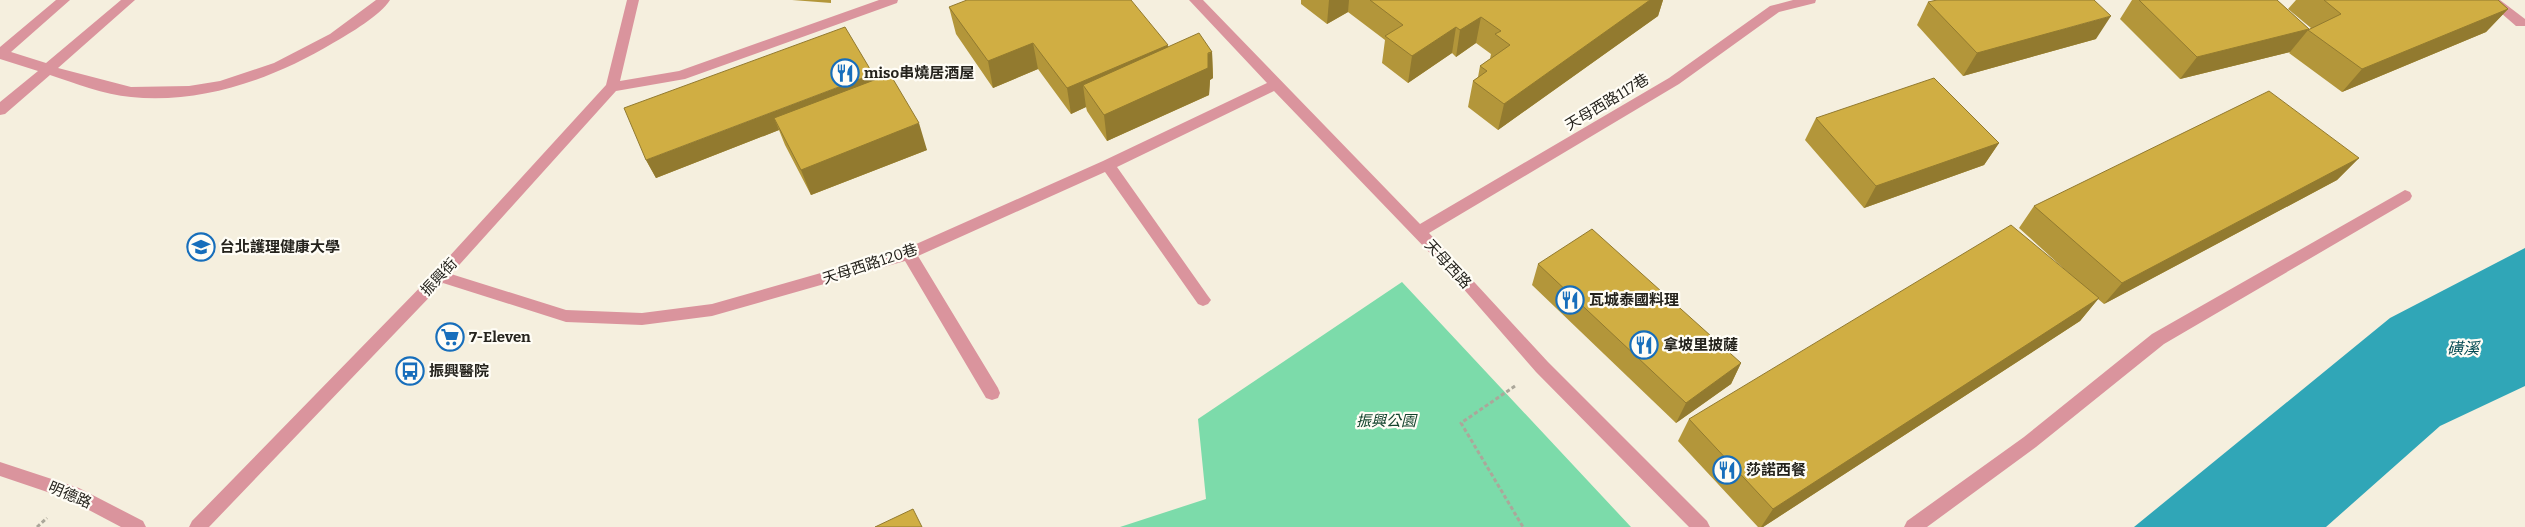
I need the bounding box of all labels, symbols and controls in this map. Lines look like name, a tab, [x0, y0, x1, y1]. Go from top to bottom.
restaurant icon: miso串燒居酒屋	[830, 58, 860, 88]
place label: miso串燒居酒屋	[864, 64, 974, 82]
street label: 天母西路117巷	[1562, 70, 1652, 134]
school or university icon: 台北護理健康大學	[186, 232, 216, 262]
street label: 天母西路	[1421, 236, 1475, 292]
place label: 台北護理健康大學	[220, 238, 340, 256]
street label: 天母西路120巷	[820, 240, 920, 288]
street label: 振興街	[417, 254, 461, 300]
restaurant icon: 瓦城泰國料理	[1555, 285, 1585, 315]
place label: 瓦城泰國料理	[1589, 291, 1679, 309]
supermarket icon: 7-Eleven	[435, 322, 465, 352]
place label: 7-Eleven	[469, 328, 531, 346]
restaurant icon: 拿坡里披薩	[1629, 330, 1659, 360]
place label: 拿坡里披薩	[1663, 336, 1738, 354]
water label: 磺溪	[2447, 339, 2481, 358]
bus stop icon: 振興醫院	[395, 356, 425, 386]
place label: 振興醫院	[429, 362, 489, 380]
park label: 振興公園	[1356, 412, 1418, 430]
restaurant icon: 莎諾西餐	[1712, 455, 1742, 485]
place label: 莎諾西餐	[1746, 461, 1806, 479]
street label: 明德路	[46, 478, 94, 512]

